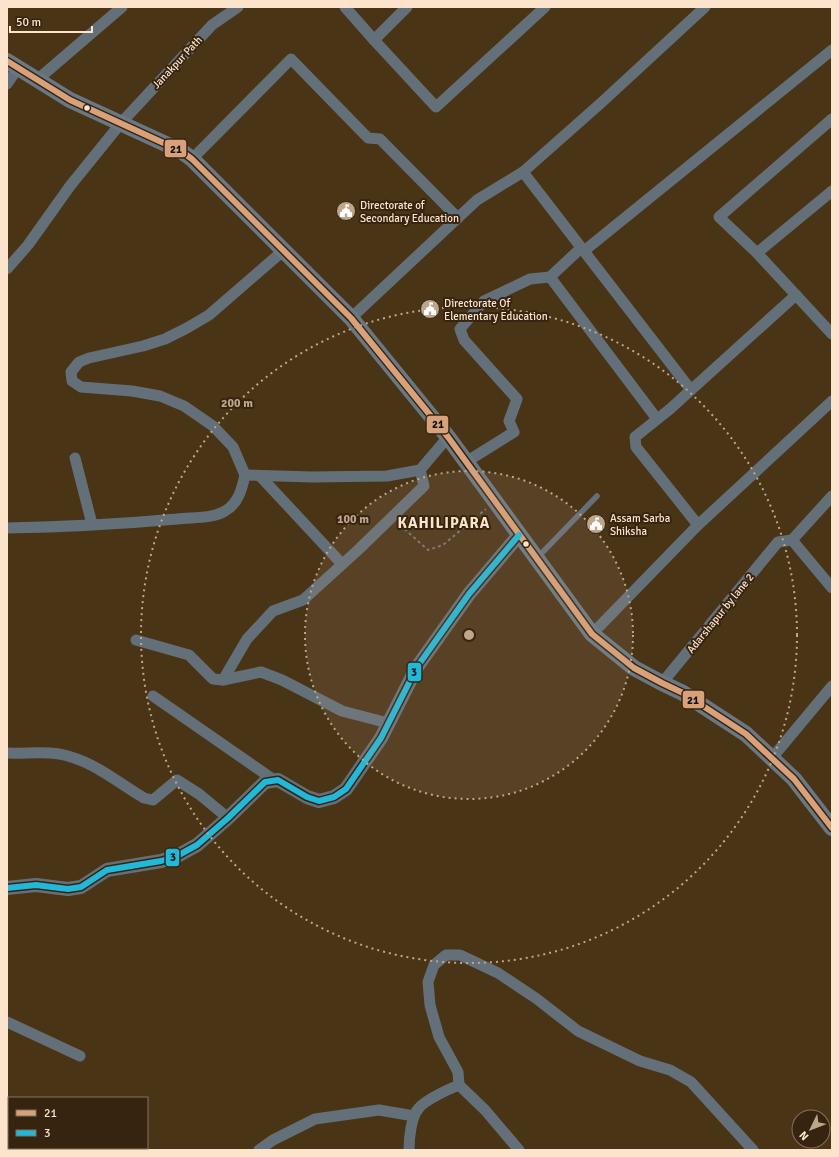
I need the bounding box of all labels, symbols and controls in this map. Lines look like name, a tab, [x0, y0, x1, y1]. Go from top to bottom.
scale bar	[10, 8, 92, 34]
text: 50 m	[16, 15, 41, 30]
street label: Janakpur Path	[150, 33, 205, 91]
unlabelled marker	[82, 103, 92, 113]
line badge: 21	[164, 139, 187, 158]
text: 21	[170, 143, 182, 156]
place label: Directorate of Secondary Education	[360, 199, 459, 225]
public building icon: Directorate of Secondary Education	[335, 200, 357, 222]
place label: Directorate Of Elementary Education	[444, 297, 548, 323]
public building icon: Directorate Of Elementary Education	[419, 298, 441, 320]
text: 200 m	[221, 396, 253, 411]
line badge: 21	[426, 415, 449, 434]
text: 21	[432, 418, 444, 431]
text: 100 m	[337, 512, 369, 527]
place label: Assam Sarba Shiksha	[610, 512, 671, 538]
public building icon: Assam Sarba Shiksha	[585, 513, 607, 535]
district label: KAHILIPARA	[398, 514, 490, 532]
unlabelled marker	[521, 539, 531, 549]
street label: Adarshapur by lane 2	[684, 571, 757, 656]
centre of rings	[462, 628, 476, 642]
line badge: 3	[407, 662, 422, 682]
text: 3	[411, 666, 417, 679]
line badge: 21	[682, 690, 705, 709]
text: 21	[687, 694, 699, 707]
line badge: 3	[165, 848, 180, 867]
text: 3	[170, 851, 176, 864]
legend	[8, 1097, 148, 1149]
text: 21	[44, 1106, 57, 1121]
north arrow	[791, 1109, 831, 1149]
text: 3	[44, 1126, 50, 1141]
text: N	[797, 1128, 811, 1143]

